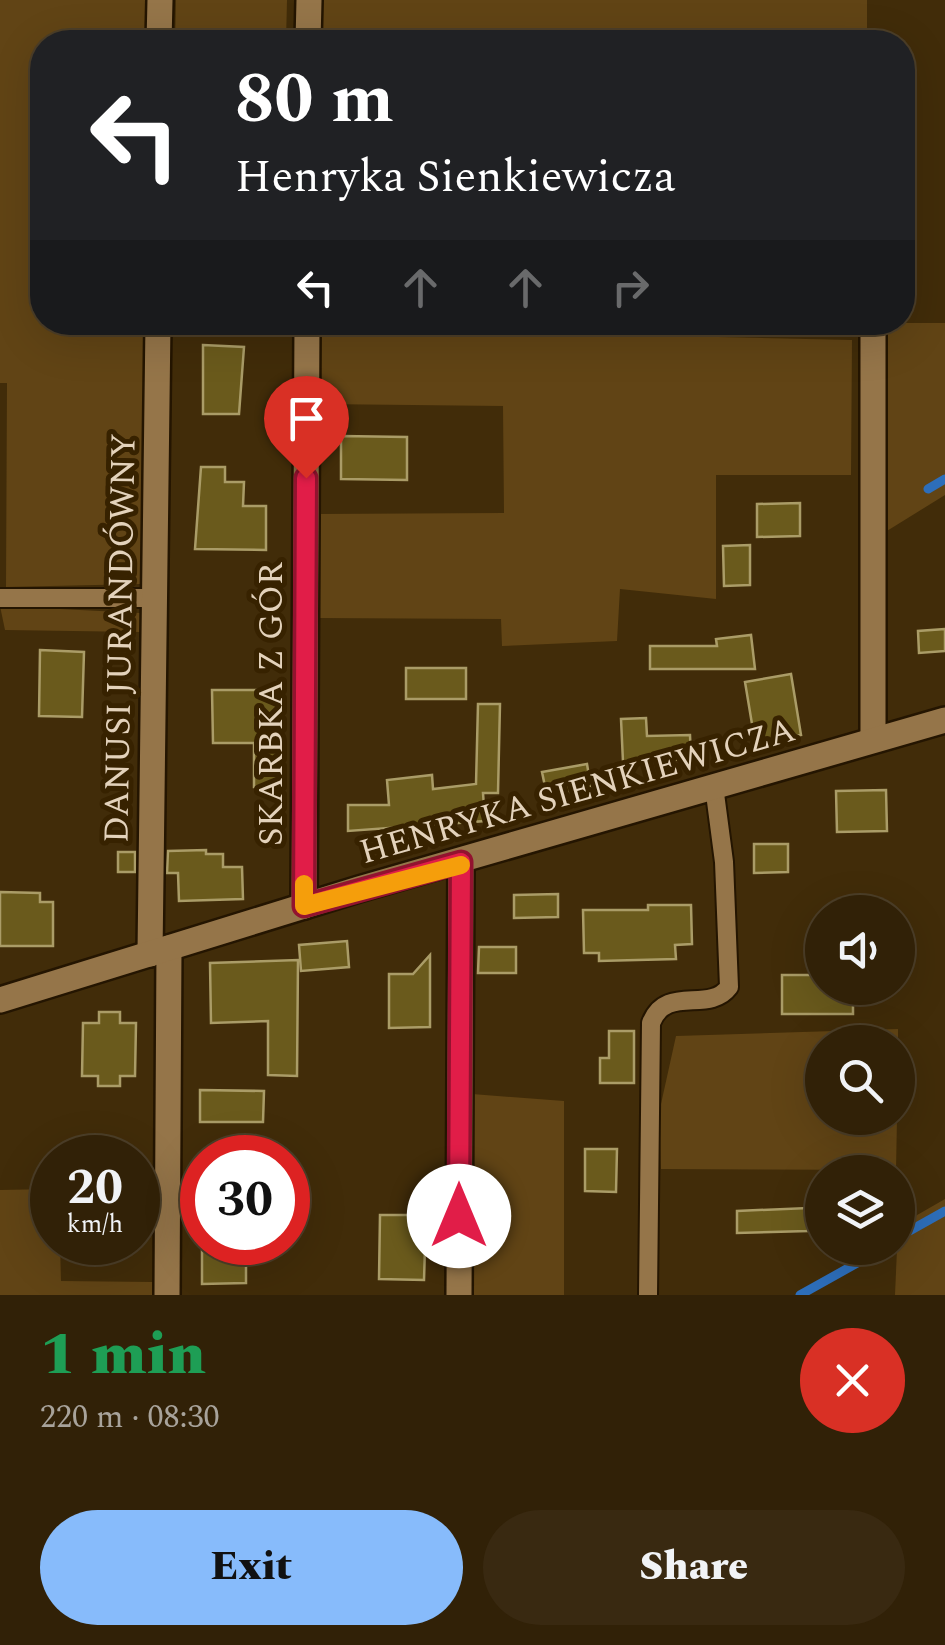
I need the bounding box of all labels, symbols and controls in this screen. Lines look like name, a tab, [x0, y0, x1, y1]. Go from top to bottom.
text: 80 m	[235, 47, 394, 153]
icon: left	[70, 70, 200, 200]
text: Henryka Sienkiewicza	[235, 143, 676, 212]
icon: left	[288, 260, 343, 315]
icon: ahead	[393, 260, 448, 315]
icon: ahead	[498, 260, 553, 315]
icon: right	[603, 260, 658, 315]
pin	[264, 376, 349, 479]
icon: arrive	[279, 391, 334, 446]
street label: DANUSI JURANDÓWNY	[90, 432, 151, 844]
street label: SKARBKA Z GÓR	[245, 561, 298, 846]
street label: HENRYKA SIENKIEWICZA	[353, 704, 802, 879]
map controls	[805, 895, 915, 1265]
button: sound	[805, 895, 915, 1005]
button: search	[805, 1025, 915, 1135]
speed limit sign: 30	[180, 1135, 310, 1265]
text: 20	[67, 1150, 123, 1226]
button: layers	[805, 1155, 915, 1265]
position arrow	[407, 1164, 511, 1268]
text: km/h	[67, 1206, 123, 1244]
text: 1 min	[40, 1309, 206, 1401]
button: close	[800, 1328, 905, 1433]
text: 220 m · 08:30	[40, 1393, 220, 1442]
button: Exit	[40, 1510, 463, 1625]
button: Share	[483, 1510, 905, 1625]

